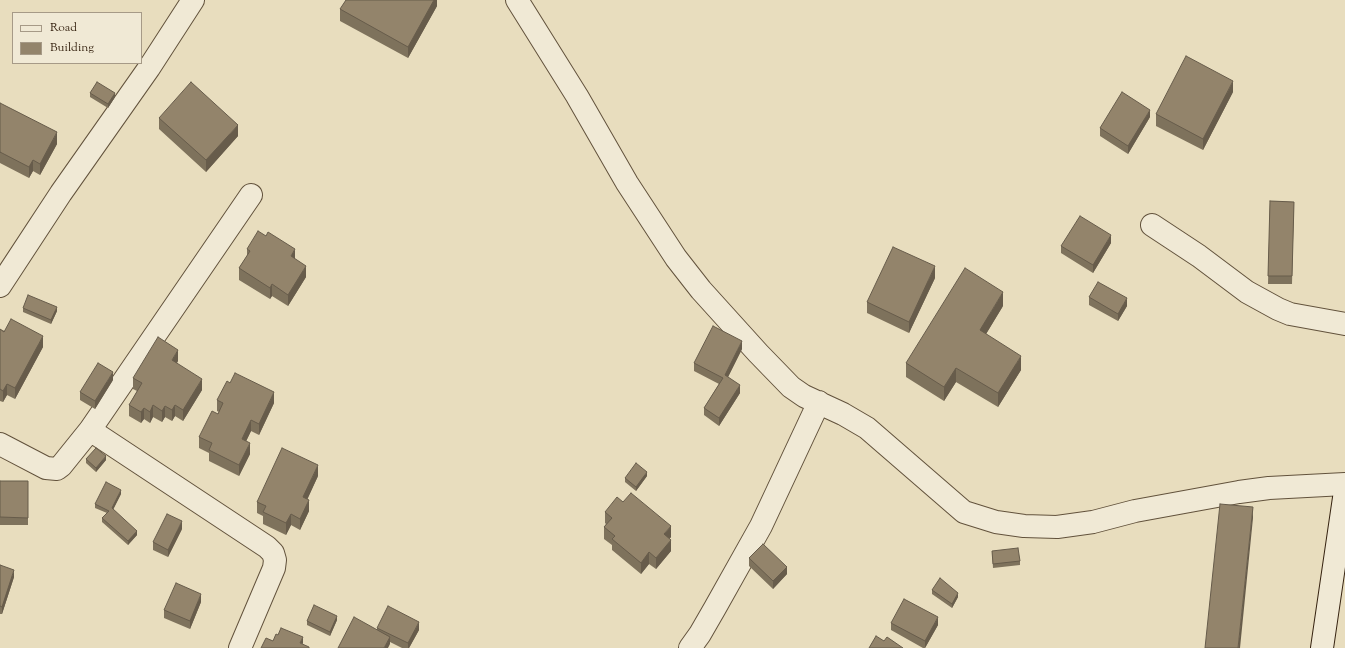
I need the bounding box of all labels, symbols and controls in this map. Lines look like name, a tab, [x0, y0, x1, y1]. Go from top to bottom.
legend	[12, 12, 142, 64]
text: Road	[50, 19, 77, 37]
text: Building	[50, 39, 94, 57]

